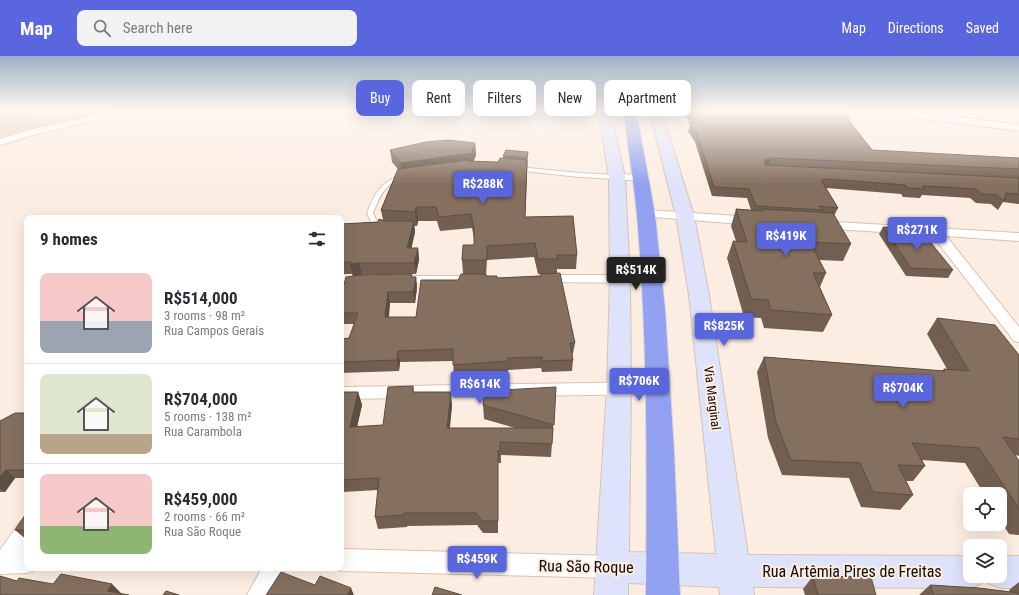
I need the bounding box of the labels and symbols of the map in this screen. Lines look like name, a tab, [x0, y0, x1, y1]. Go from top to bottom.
pin: R$288K	[450, 171, 516, 205]
pin: R$271K	[884, 217, 950, 251]
pin: R$419K	[753, 223, 819, 257]
pin: R$514K	[603, 257, 669, 291]
pin: R$825K	[691, 313, 757, 347]
street label: Via Marginal	[701, 365, 724, 431]
pin: R$706K	[606, 368, 672, 402]
pin: R$614K	[447, 371, 513, 405]
pin: R$704K	[870, 375, 936, 409]
pin: R$459K	[444, 546, 510, 580]
street label: Rua São Roque	[538, 556, 634, 577]
street label: Rua Artêmia Pires de Freitas	[762, 562, 942, 581]

